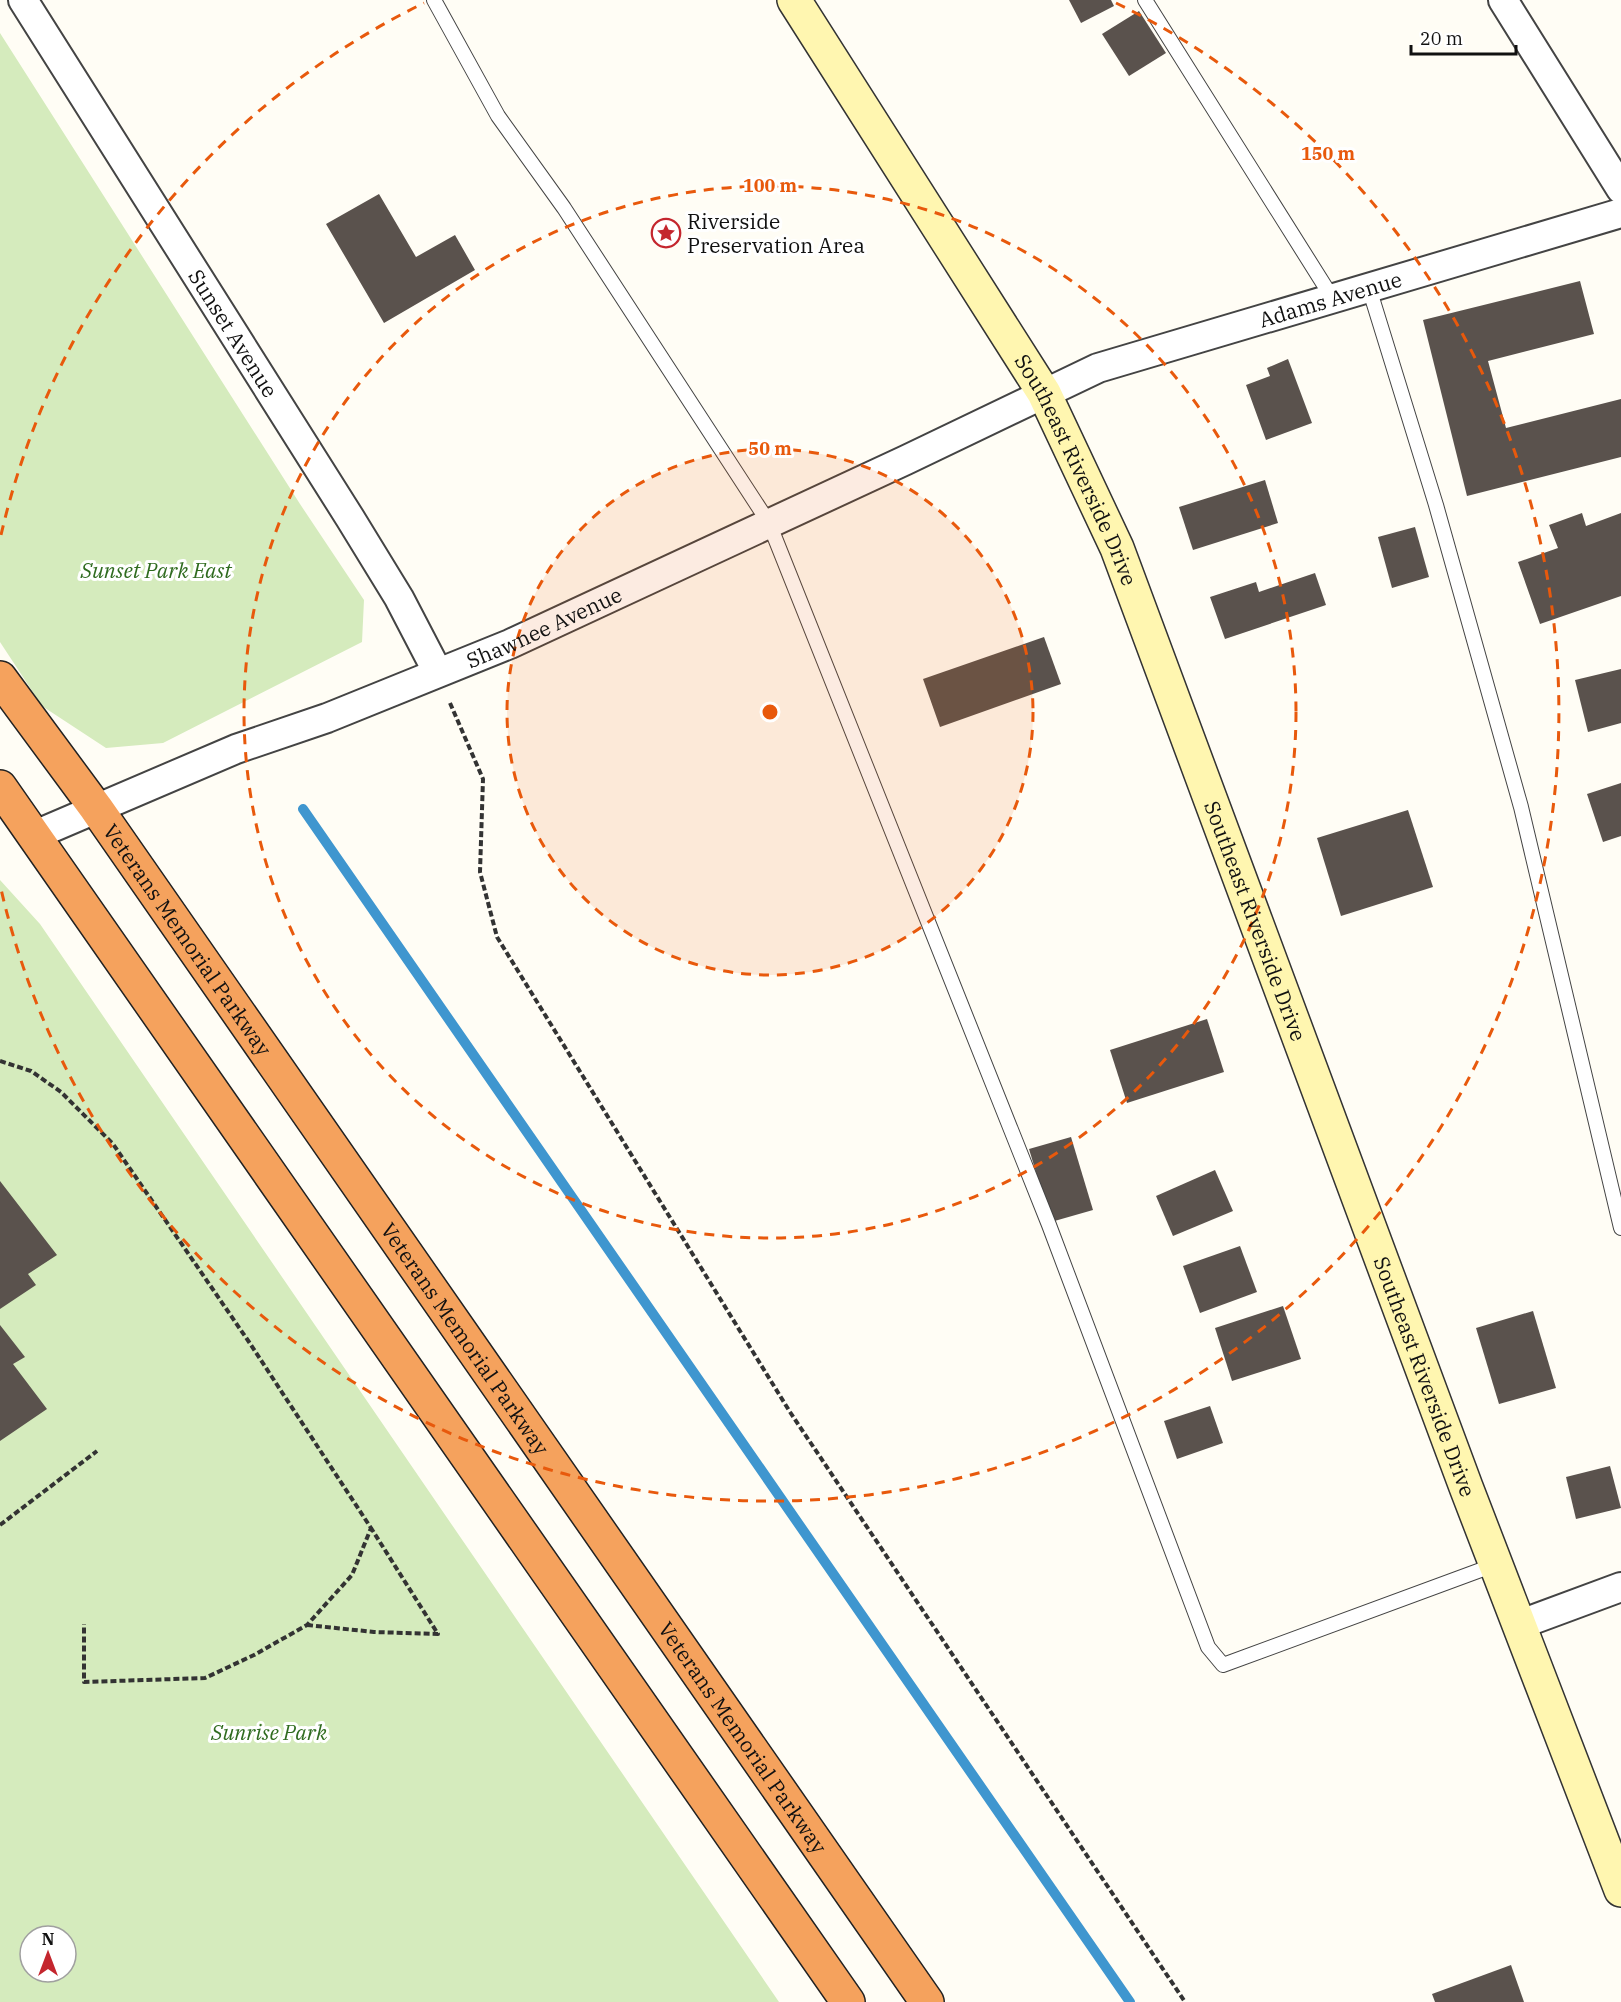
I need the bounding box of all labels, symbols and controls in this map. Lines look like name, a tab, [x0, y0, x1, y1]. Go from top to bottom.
scale bar	[1411, 18, 1516, 56]
text: 20 m	[1420, 27, 1463, 50]
text: 150 m	[1301, 142, 1356, 165]
text: 100 m	[743, 174, 798, 197]
place label: Riverside Preservation Area	[687, 207, 865, 259]
place icon: Riverside Preservation Area	[650, 217, 682, 249]
street label: Sunset Avenue	[182, 264, 284, 403]
street label: Adams Avenue	[1256, 265, 1405, 334]
street label: Southeast Riverside Drive	[1009, 348, 1144, 589]
text: 50 m	[748, 437, 792, 460]
park label: Sunset Park East	[79, 556, 232, 584]
street label: Shawnee Avenue	[462, 580, 626, 674]
centre of rings	[760, 702, 780, 722]
street label: Southeast Riverside Drive	[1198, 797, 1313, 1045]
street label: Veterans Memorial Parkway	[97, 818, 279, 1062]
street label: Veterans Memorial Parkway	[375, 1217, 556, 1461]
street label: Southeast Riverside Drive	[1368, 1252, 1482, 1501]
street label: Veterans Memorial Parkway	[652, 1616, 834, 1860]
park label: Sunrise Park	[210, 1718, 328, 1746]
north arrow	[18, 1924, 78, 1984]
text: N	[42, 1929, 54, 1949]

